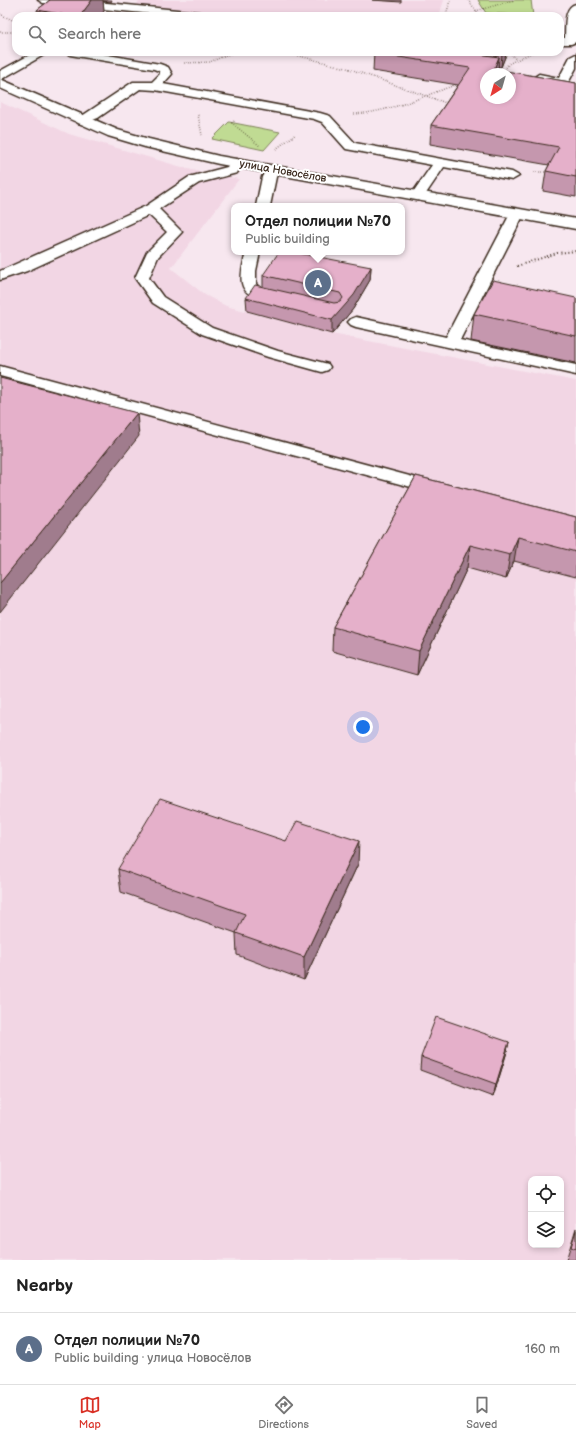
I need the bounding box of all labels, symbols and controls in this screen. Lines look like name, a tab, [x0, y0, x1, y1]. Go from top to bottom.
search box	[12, 12, 564, 56]
icon: search	[26, 23, 48, 45]
text: Search here	[58, 25, 141, 44]
north arrow	[480, 68, 516, 104]
street label: улица Новосёлов	[239, 157, 328, 185]
popup	[231, 203, 405, 255]
text: Отдел полиции №70	[245, 212, 391, 231]
text: Public building	[245, 231, 330, 247]
pin: A	[305, 268, 331, 298]
your location	[353, 717, 373, 737]
map controls	[528, 1176, 564, 1248]
button: locate	[528, 1176, 564, 1212]
button: layers	[528, 1212, 564, 1248]
text: Nearby	[16, 1276, 73, 1296]
text: Отдел полиции №70	[54, 1331, 200, 1350]
text: A	[25, 1341, 33, 1357]
text: 160 m	[525, 1341, 560, 1357]
text: Public building · улица Новосёлов	[54, 1350, 251, 1366]
tab: Map	[79, 1394, 101, 1431]
tab: Directions	[258, 1394, 309, 1431]
tab: Saved	[466, 1394, 497, 1431]

